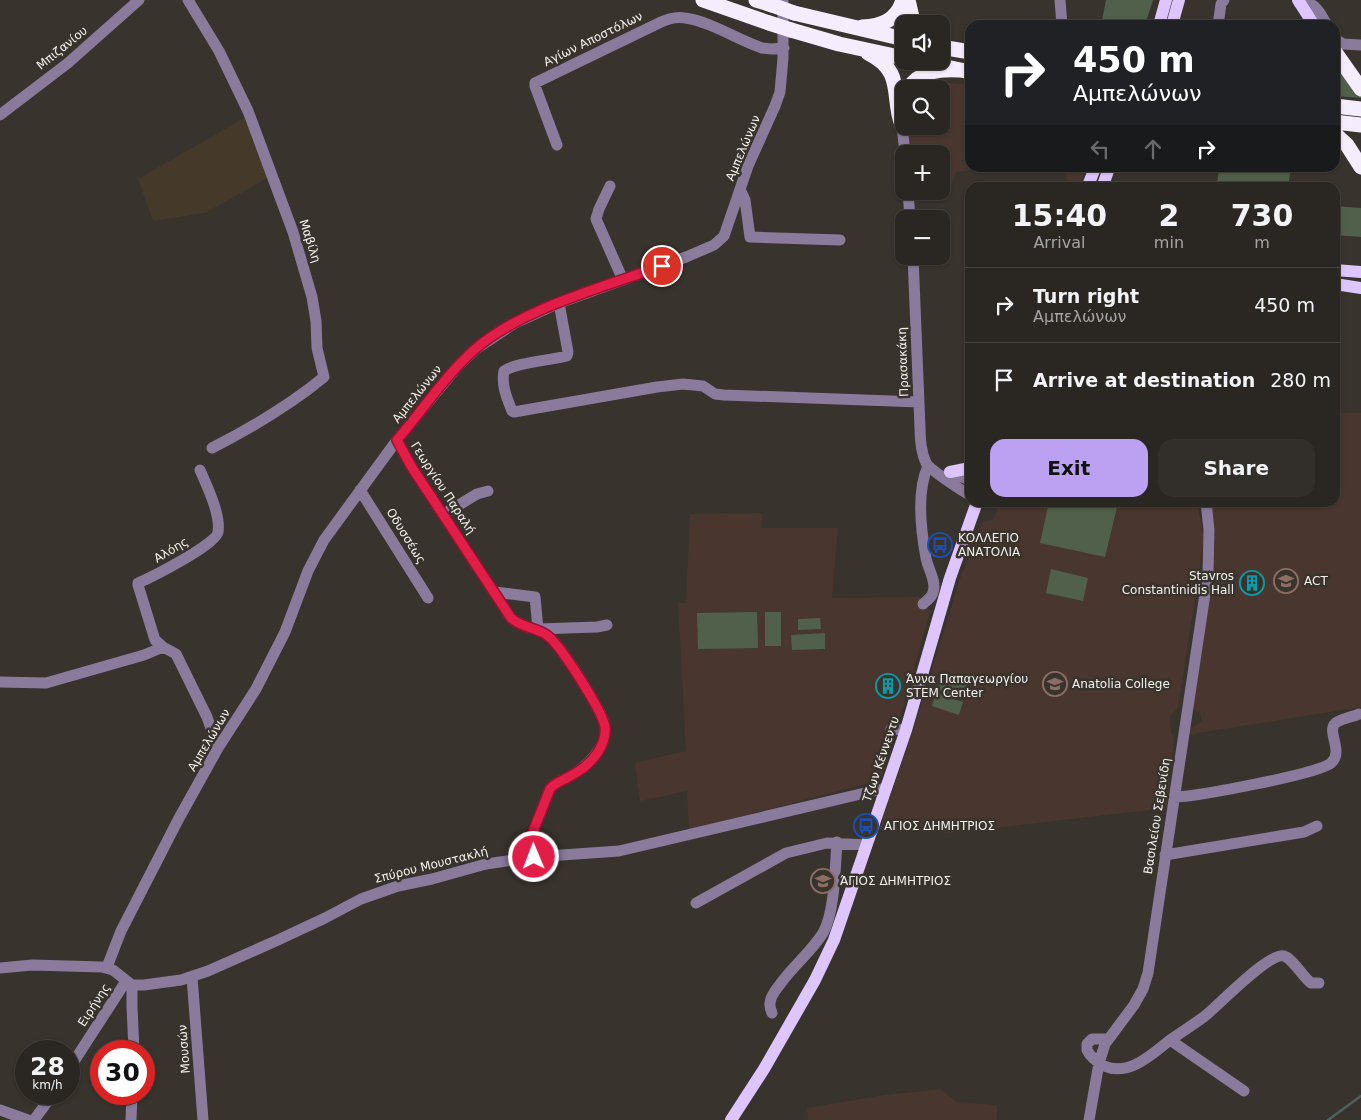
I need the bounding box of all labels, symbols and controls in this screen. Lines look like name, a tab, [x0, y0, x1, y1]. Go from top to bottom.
street label: Αγίων Αποστόλων	[541, 9, 645, 69]
map controls	[895, 15, 950, 265]
button: sound	[895, 15, 950, 70]
street label: Μπιζανίου	[34, 23, 90, 73]
icon: right	[990, 40, 1055, 105]
text: 450 m	[1073, 40, 1195, 80]
button: search	[895, 80, 950, 135]
text: Αμπελώνων	[1073, 81, 1202, 106]
street label: Αμπελώνων	[723, 113, 763, 183]
icon: left	[1086, 135, 1114, 163]
icon: ahead	[1139, 135, 1167, 163]
icon: right	[1192, 135, 1220, 163]
button: +	[895, 145, 950, 200]
text: 15:40	[1012, 198, 1107, 233]
text: 2	[1158, 198, 1179, 233]
text: 730	[1231, 198, 1293, 233]
button: −	[895, 210, 950, 265]
street label: Μαβίλη	[296, 218, 324, 264]
text: Arrival	[1033, 233, 1085, 252]
text: min	[1154, 233, 1184, 252]
text: m	[1254, 233, 1270, 252]
pin	[641, 245, 683, 287]
icon: arrive	[648, 252, 676, 280]
text: Turn right	[1033, 285, 1139, 307]
icon: right	[990, 291, 1018, 319]
text: 450 m	[1254, 294, 1315, 316]
text: Αμπελώνων	[1033, 307, 1127, 326]
street label: Πρασακάκη	[895, 327, 911, 397]
street label: Αμπελώνων	[389, 362, 445, 426]
icon: arrive	[990, 366, 1018, 394]
text: Arrive at destination	[1033, 369, 1255, 391]
text: 280 m	[1270, 369, 1331, 391]
street label: Γεωργίου Παραλή	[408, 439, 478, 537]
button: Exit	[990, 439, 1148, 497]
button: Share	[1158, 439, 1315, 497]
street label: Οδυσσέως	[383, 506, 429, 566]
place label: ΚΟΛΛΕΓΙΟ ΑΝΑΤΟΛΙΑ	[958, 531, 1021, 559]
bus stop icon: ΚΟΛΛΕΓΙΟ ΑΝΑΤΟΛΙΑ	[927, 532, 953, 558]
street label: Αλόης	[151, 534, 191, 566]
school or university icon: ACT	[1273, 568, 1299, 594]
place label: Stavros Constantinidis Hall	[1122, 569, 1234, 597]
building icon: Stavros Constantinidis Hall	[1239, 570, 1265, 596]
place label: ACT	[1304, 574, 1328, 588]
school or university icon: Anatolia College	[1042, 671, 1068, 697]
place label: Άννα Παπαγεωργίου STEM Center	[906, 672, 1028, 700]
building icon: Άννα Παπαγεωργίου STEM Center	[875, 673, 901, 699]
place label: Anatolia College	[1072, 677, 1170, 691]
street label: Αμπελώνων	[185, 706, 233, 774]
street label: Τζων Κέννεντυ	[859, 714, 902, 805]
street label: Βασιλείου Σεβενίδη	[1141, 757, 1173, 875]
bus stop icon: ΑΓΙΟΣ ΔΗΜΗΤΡΙΟΣ	[853, 813, 879, 839]
place label: ΑΓΙΟΣ ΔΗΜΗΤΡΙΟΣ	[884, 819, 995, 833]
position arrow	[507, 830, 559, 882]
street label: Σπύρου Μουστακλή	[373, 844, 489, 886]
school or university icon: ΆΓΙΟΣ ΔΗΜΗΤΡΙΟΣ	[810, 868, 836, 894]
place label: ΆΓΙΟΣ ΔΗΜΗΤΡΙΟΣ	[840, 874, 951, 888]
street label: Ειρήνης	[75, 981, 113, 1029]
street label: Μουσών	[175, 1024, 193, 1074]
speed limit sign: 30	[90, 1040, 155, 1105]
text: 28	[30, 1052, 65, 1081]
text: km/h	[32, 1078, 63, 1092]

